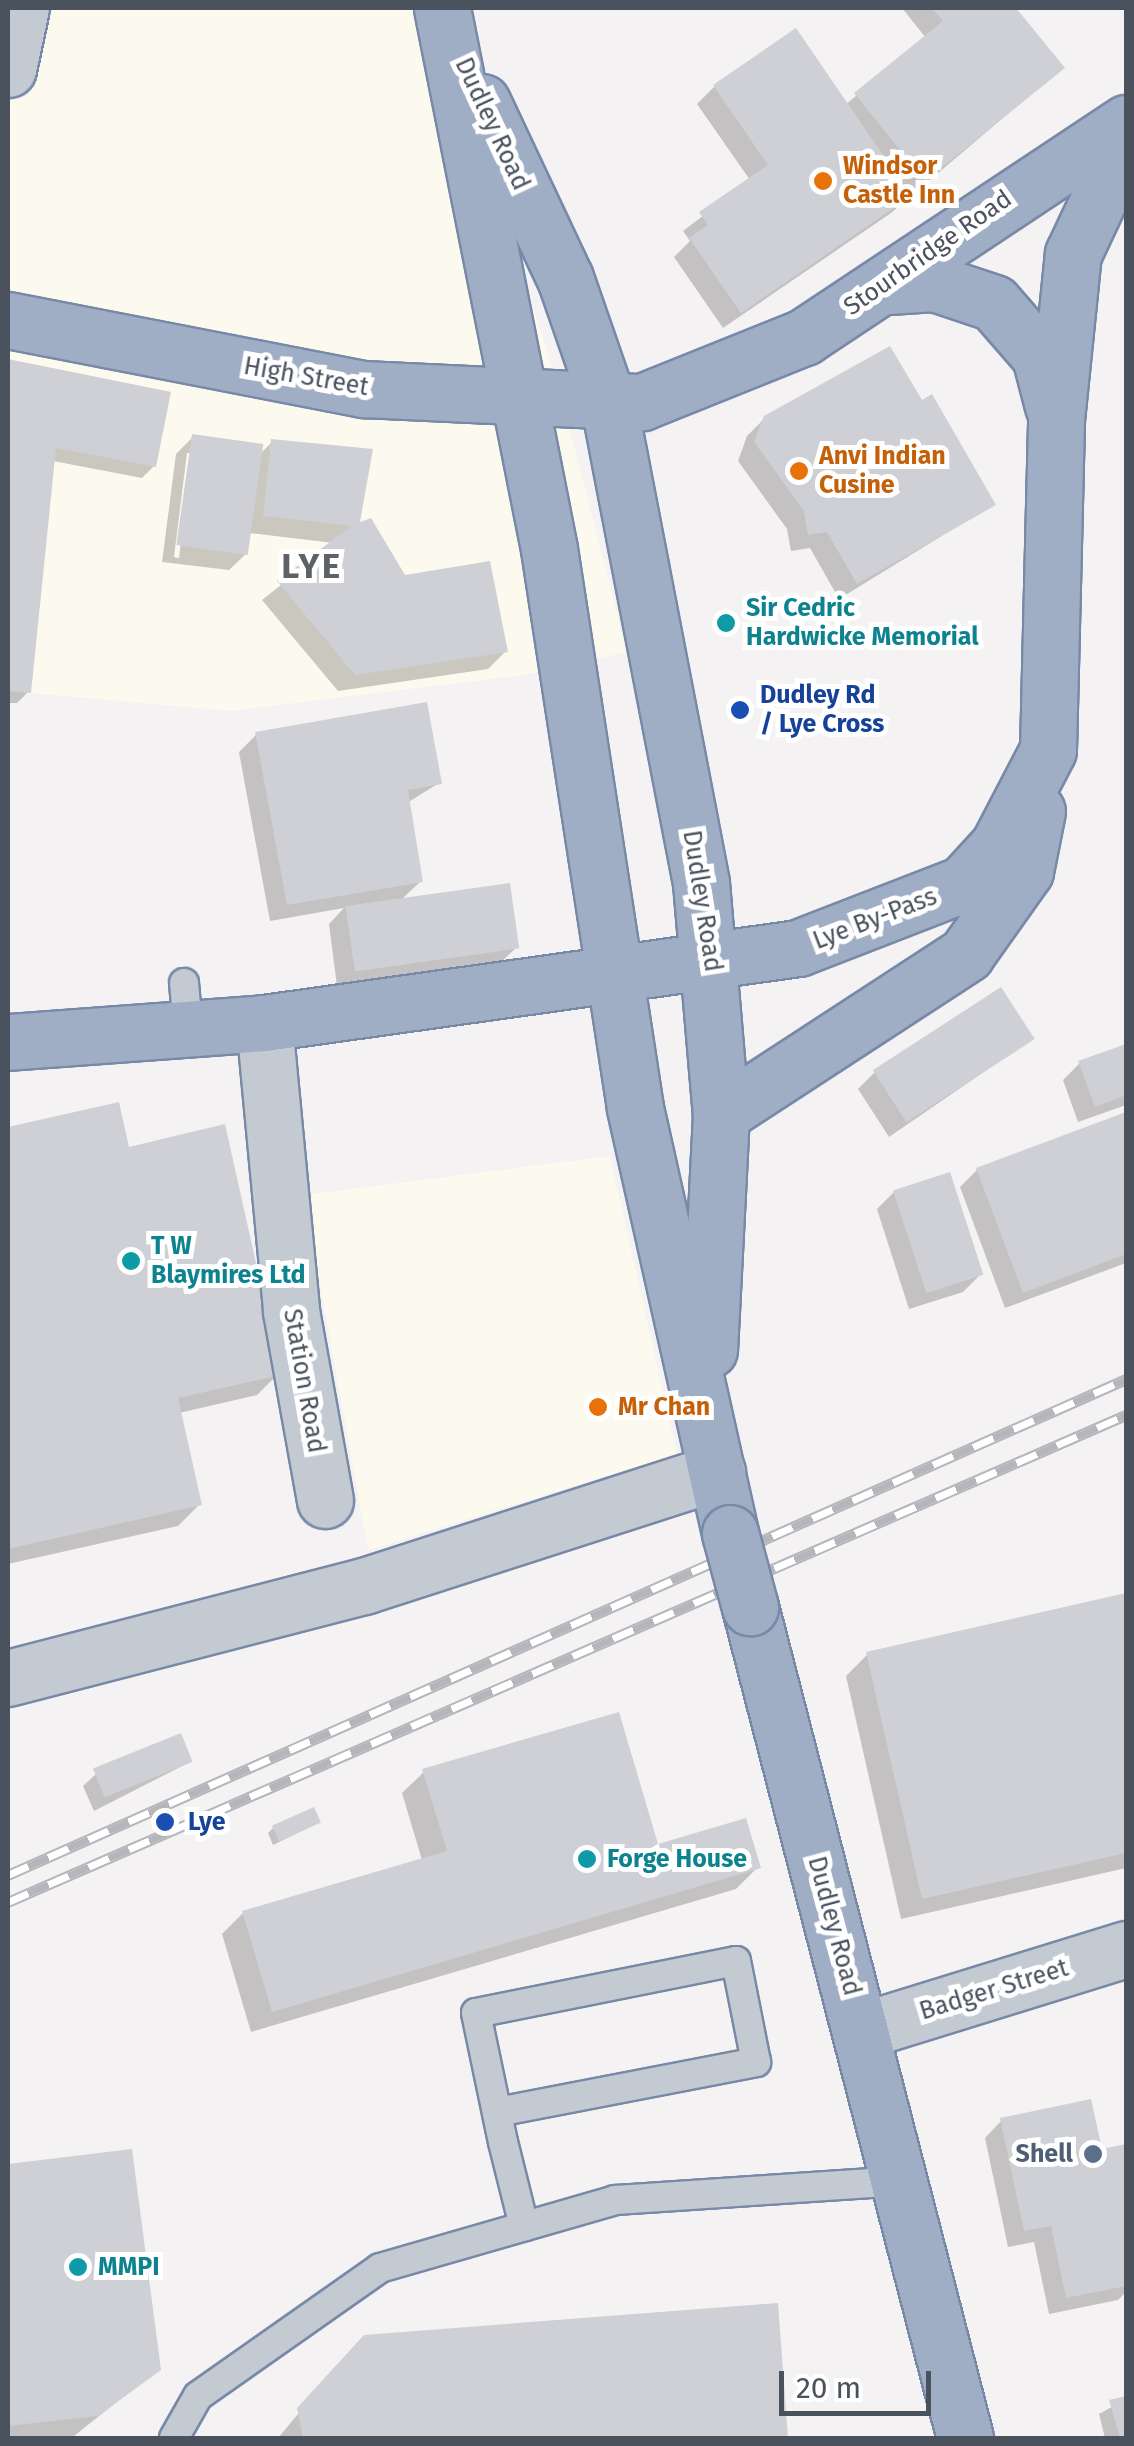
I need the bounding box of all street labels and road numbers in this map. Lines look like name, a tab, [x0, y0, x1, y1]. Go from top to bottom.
street label: Dudley Road	[448, 53, 536, 195]
street label: Stourbridge Road	[838, 184, 1018, 322]
street label: High Street	[241, 351, 371, 403]
street label: Dudley Road	[676, 828, 728, 974]
street label: Lye By-Pass	[809, 882, 941, 956]
street label: Station Road	[277, 1307, 331, 1455]
street label: Dudley Road	[801, 1853, 867, 1999]
street label: Badger Street	[916, 1953, 1072, 2027]

